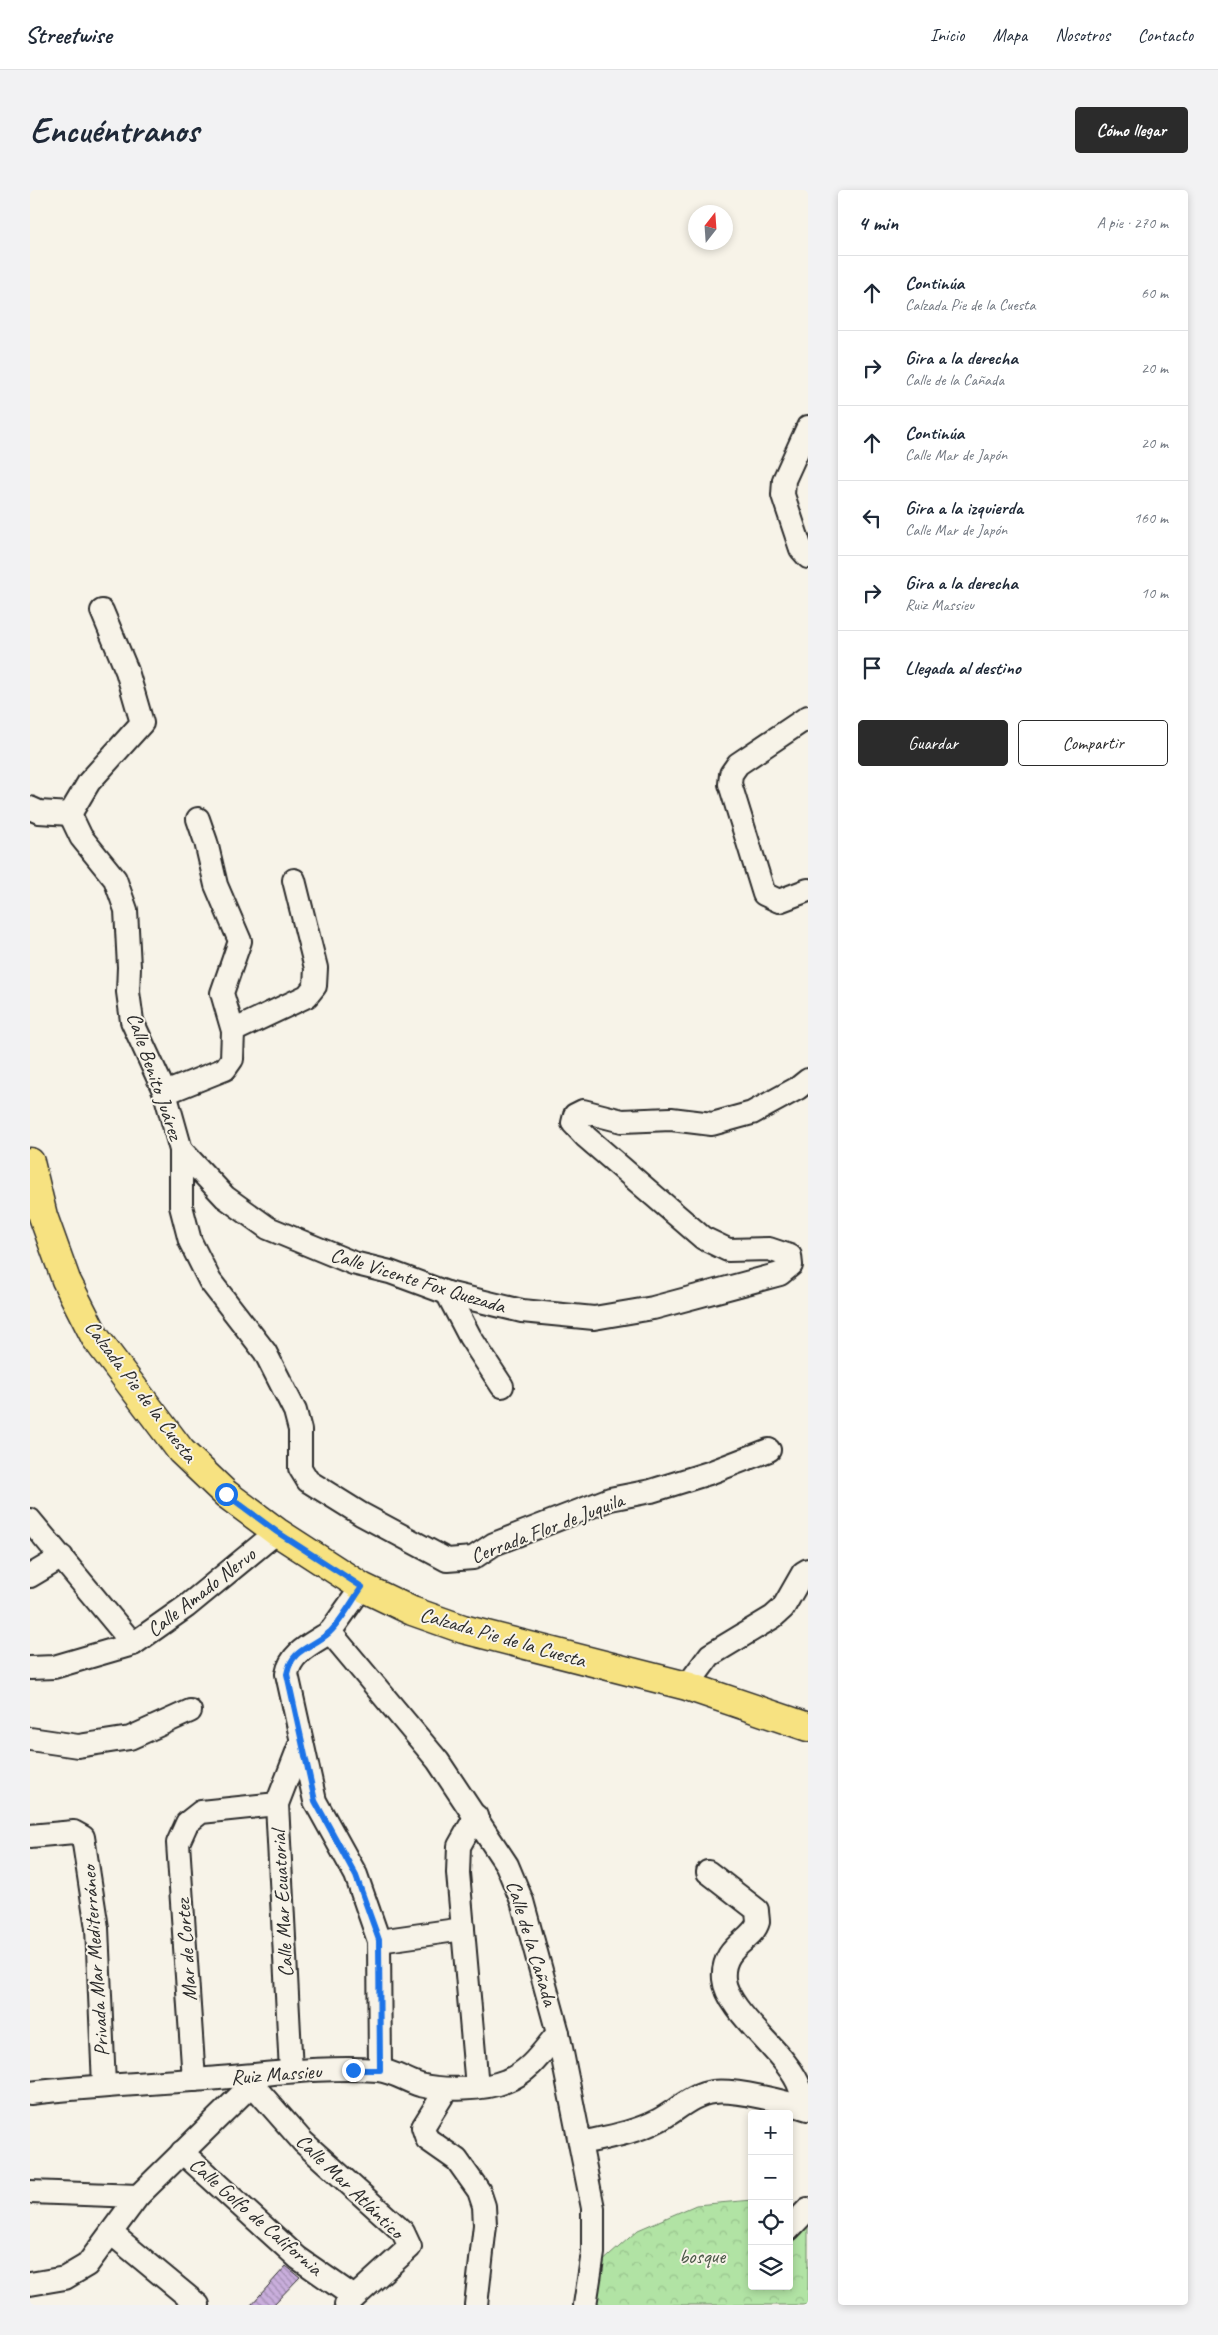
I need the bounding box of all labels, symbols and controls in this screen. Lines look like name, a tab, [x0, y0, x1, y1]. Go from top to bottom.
text: Streetwise	[25, 20, 111, 50]
text: Inicio	[930, 24, 964, 46]
text: Mapa	[992, 24, 1027, 46]
text: Nosotros	[1055, 24, 1110, 46]
text: Contacto	[1138, 24, 1193, 46]
button: Cómo llegar	[1075, 107, 1188, 153]
text: Encuéntranos	[30, 108, 199, 153]
north arrow	[688, 205, 733, 250]
text: 4 min	[858, 210, 898, 236]
text: A pie · 270 m	[1097, 213, 1168, 233]
text: Continúa	[905, 271, 964, 295]
icon: ahead	[858, 279, 886, 307]
text: 60 m	[1141, 283, 1168, 303]
text: Calzada Pie de la Cuesta	[905, 295, 1035, 315]
text: Gira a la derecha	[905, 346, 1018, 370]
icon: right	[858, 354, 886, 382]
text: 20 m	[1141, 358, 1168, 378]
text: Calle de la Cañada	[905, 370, 1004, 390]
text: Continúa	[905, 421, 964, 445]
icon: ahead	[858, 429, 886, 457]
text: 20 m	[1141, 433, 1168, 453]
text: Calle Mar de Japón	[905, 445, 1007, 465]
text: Gira a la izquierda	[905, 496, 1023, 520]
icon: left	[858, 504, 886, 532]
text: 160 m	[1134, 508, 1168, 528]
text: Calle Mar de Japón	[905, 520, 1007, 540]
text: Gira a la derecha	[905, 571, 1018, 595]
icon: right	[858, 579, 886, 607]
text: 10 m	[1141, 583, 1168, 603]
text: Ruiz Massieu	[905, 595, 974, 615]
icon: arrive	[858, 654, 886, 682]
text: Llegada al destino	[905, 656, 1021, 680]
button: Guardar	[858, 720, 1008, 766]
button: Compartir	[1018, 720, 1168, 766]
street label: Calle Benito Juárez	[121, 1009, 190, 1145]
street label: Calle Vicente Fox Quezada	[327, 1241, 510, 1319]
street label: Calzada Pie de la Cuesta	[79, 1315, 204, 1469]
route start	[215, 1483, 238, 1506]
street label: Cerrada Flor de Juquila	[467, 1486, 629, 1569]
street label: Calle Amado Nervo	[141, 1540, 262, 1643]
street label: Calzada Pie de la Cuesta	[417, 1601, 591, 1674]
street label: Calle Mar Ecuatorial	[265, 1826, 299, 1978]
street label: Privada Mar Mediterráneo	[75, 1862, 115, 2057]
street label: Calle de la Cañada	[501, 1877, 564, 2010]
street label: Mar de Cortez	[169, 1896, 203, 2002]
street label: Ruiz Massieu	[230, 2058, 323, 2090]
route end	[342, 2059, 365, 2082]
map controls	[748, 2110, 793, 2290]
button: +	[748, 2110, 793, 2155]
street label: Calle Mar Atlántico	[291, 2128, 411, 2246]
street label: Calle Golfo de California	[184, 2151, 329, 2282]
button: −	[748, 2155, 793, 2200]
button: locate	[748, 2200, 793, 2245]
park label: bosque	[679, 2243, 726, 2269]
button: layers	[748, 2245, 793, 2290]

